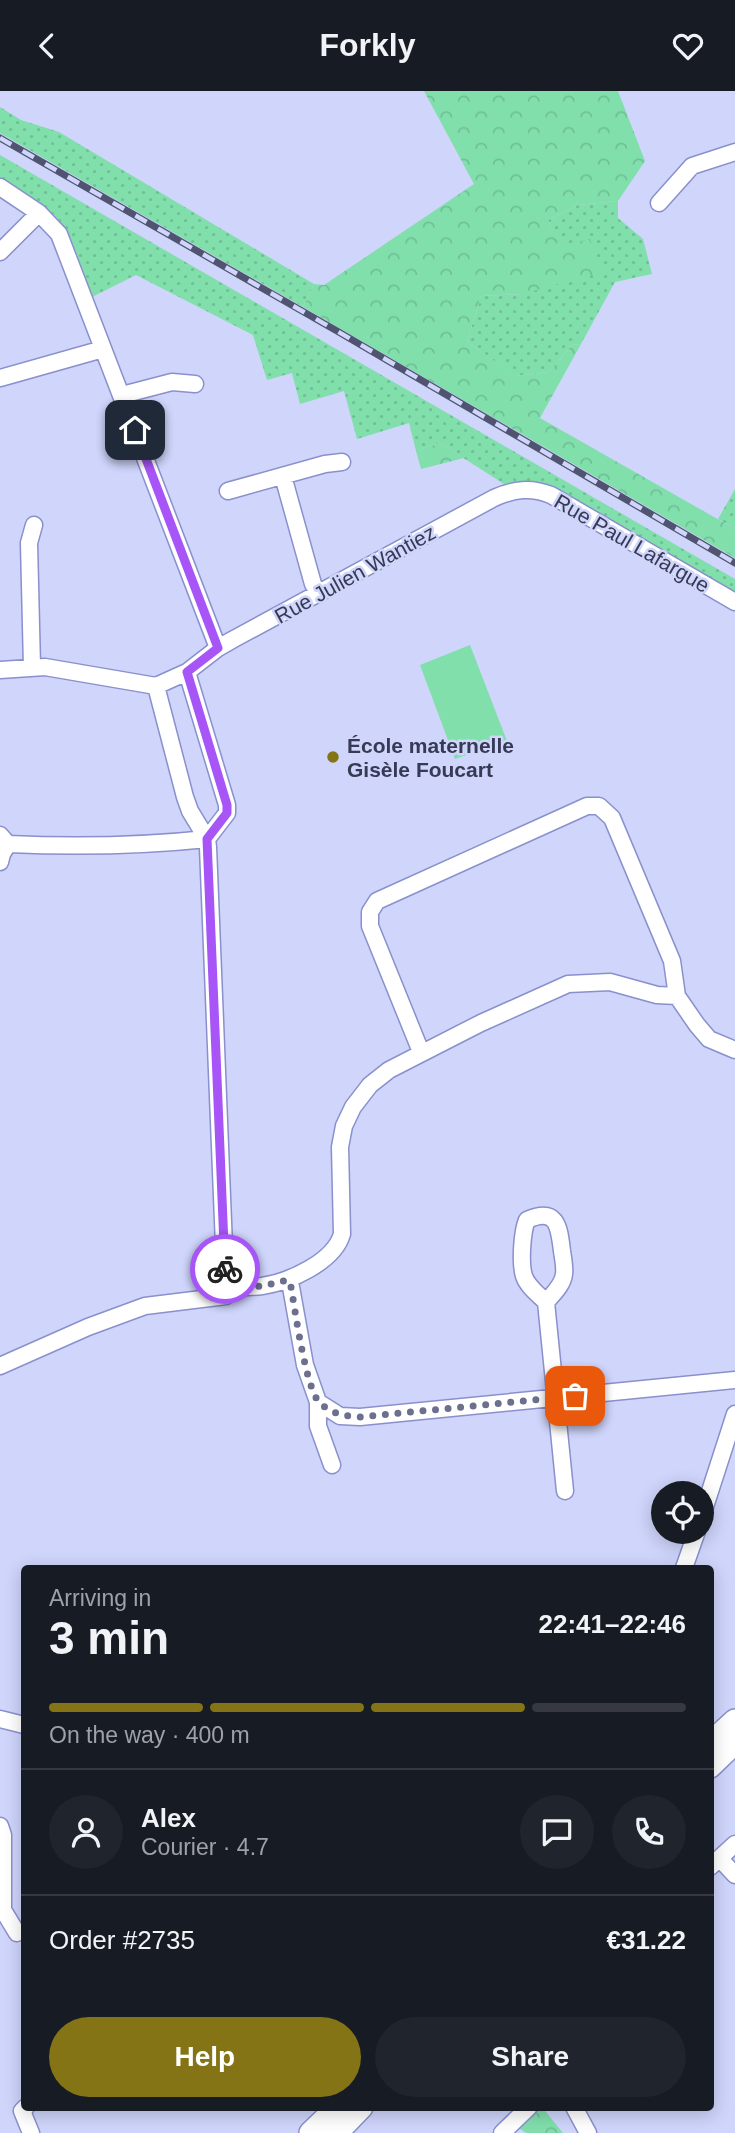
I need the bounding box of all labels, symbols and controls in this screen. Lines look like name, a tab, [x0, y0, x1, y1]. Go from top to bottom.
icon: back	[28, 27, 66, 65]
text: Forkly	[319, 27, 416, 63]
icon: heart	[669, 27, 707, 65]
pin	[105, 400, 165, 460]
icon: home	[116, 411, 154, 449]
street label: Rue Paul Lafargue	[550, 489, 714, 597]
street label: Rue Julien Wantiez	[271, 520, 439, 628]
place label: École maternelle Gisèle Foucart	[347, 734, 514, 781]
marker: École maternelle Gisèle Foucart	[325, 749, 341, 765]
courier	[190, 1234, 260, 1304]
icon: bike	[206, 1250, 244, 1288]
pin	[545, 1366, 605, 1426]
icon: bag	[556, 1377, 594, 1415]
map controls	[651, 1481, 714, 1544]
button: locate	[651, 1481, 714, 1544]
text: Arriving in	[49, 1585, 151, 1611]
text: 22:41–22:46	[539, 1609, 686, 1639]
text: 3 min	[49, 1612, 169, 1664]
text: On the way · 400 m	[49, 1722, 250, 1748]
button: person	[49, 1795, 123, 1869]
button: chat	[520, 1795, 594, 1869]
button: phone	[612, 1795, 686, 1869]
text: Alex	[141, 1803, 196, 1833]
text: Courier · 4.7	[141, 1834, 269, 1860]
text: Order #2735	[49, 1925, 195, 1955]
text: €31.22	[606, 1925, 686, 1955]
button: Help	[49, 2017, 361, 2097]
button: Share	[375, 2017, 686, 2097]

